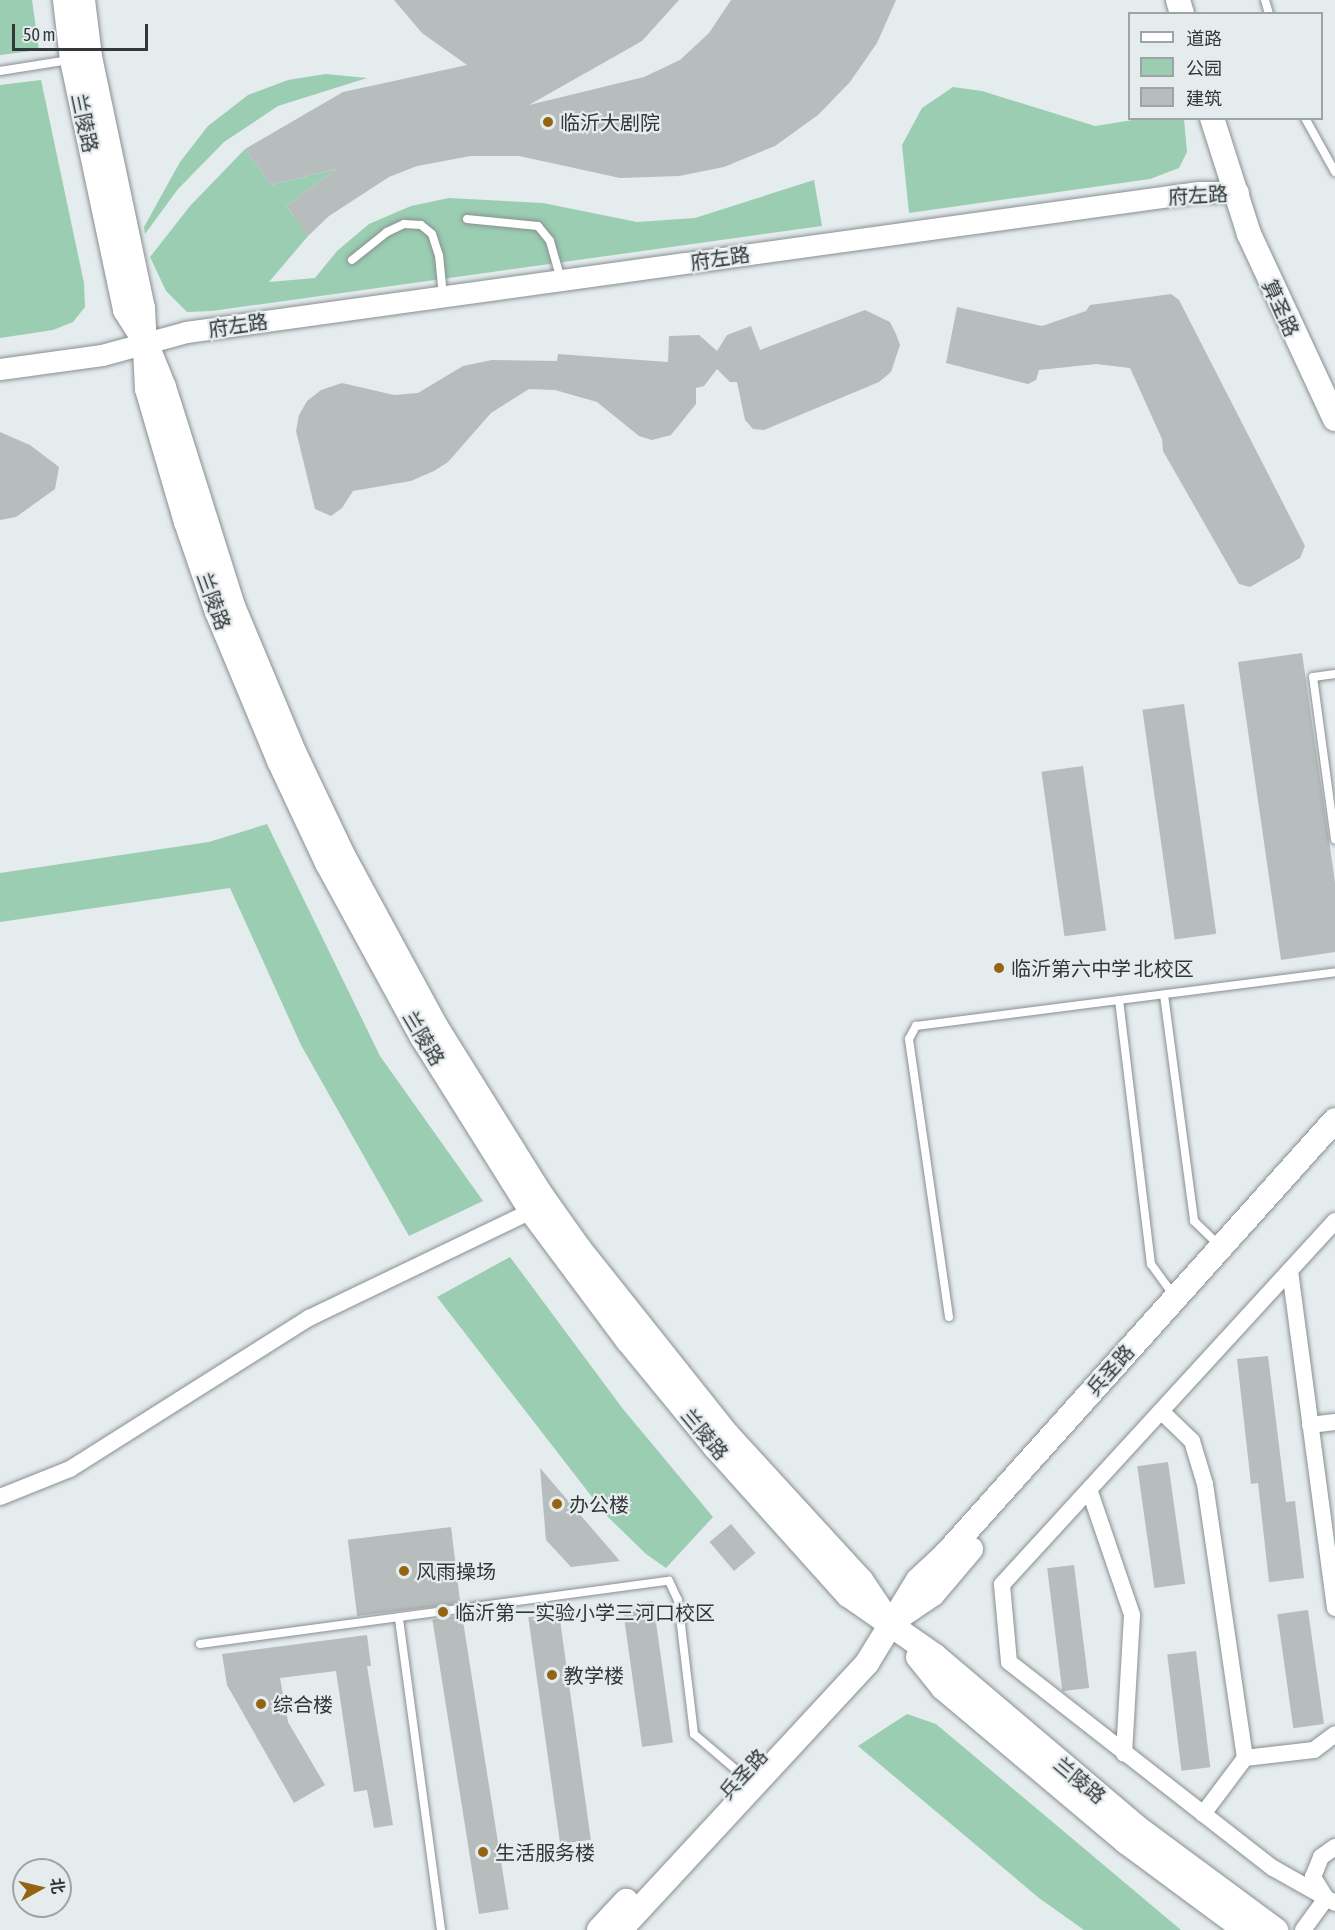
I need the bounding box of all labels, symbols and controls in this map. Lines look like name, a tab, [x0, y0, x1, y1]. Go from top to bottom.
scale bar	[15, 12, 152, 50]
legend	[1128, 12, 1323, 120]
text: 50 m	[23, 24, 55, 45]
text: 道路	[1186, 28, 1222, 49]
text: 公园	[1186, 58, 1222, 79]
text: 建筑	[1186, 88, 1222, 109]
street label: 兰陵路	[67, 91, 103, 155]
place label: 临沂大剧院	[560, 110, 660, 134]
marker: 临沂大剧院	[541, 115, 555, 129]
street label: 府左路	[1167, 181, 1229, 209]
street label: 府左路	[689, 242, 751, 274]
street label: 算圣路	[1258, 276, 1304, 340]
street label: 府左路	[207, 309, 269, 341]
street label: 兰陵路	[192, 569, 236, 633]
place label: 临沂第六中学 北校区	[1011, 956, 1194, 980]
marker: 临沂第六中学 北校区	[992, 961, 1006, 975]
street label: 兰陵路	[398, 1006, 450, 1070]
street label: 兵圣路	[1081, 1340, 1139, 1400]
street label: 兰陵路	[677, 1403, 733, 1465]
place label: 办公楼	[569, 1492, 629, 1516]
marker: 办公楼	[550, 1497, 564, 1511]
place label: 风雨操场	[416, 1559, 496, 1583]
marker: 风雨操场	[397, 1564, 411, 1578]
place label: 临沂第一实验小学三河口校区	[455, 1600, 715, 1624]
marker: 临沂第一实验小学三河口校区	[436, 1605, 450, 1619]
place label: 教学楼	[564, 1663, 624, 1687]
marker: 教学楼	[545, 1668, 559, 1682]
place label: 综合楼	[273, 1692, 333, 1716]
marker: 综合楼	[254, 1697, 268, 1711]
street label: 兵圣路	[714, 1744, 772, 1804]
street label: 兰陵路	[1049, 1752, 1111, 1808]
place label: 生活服务楼	[495, 1840, 595, 1864]
marker: 生活服务楼	[476, 1845, 490, 1859]
north arrow	[12, 1858, 72, 1918]
text: 北	[48, 1877, 68, 1895]

